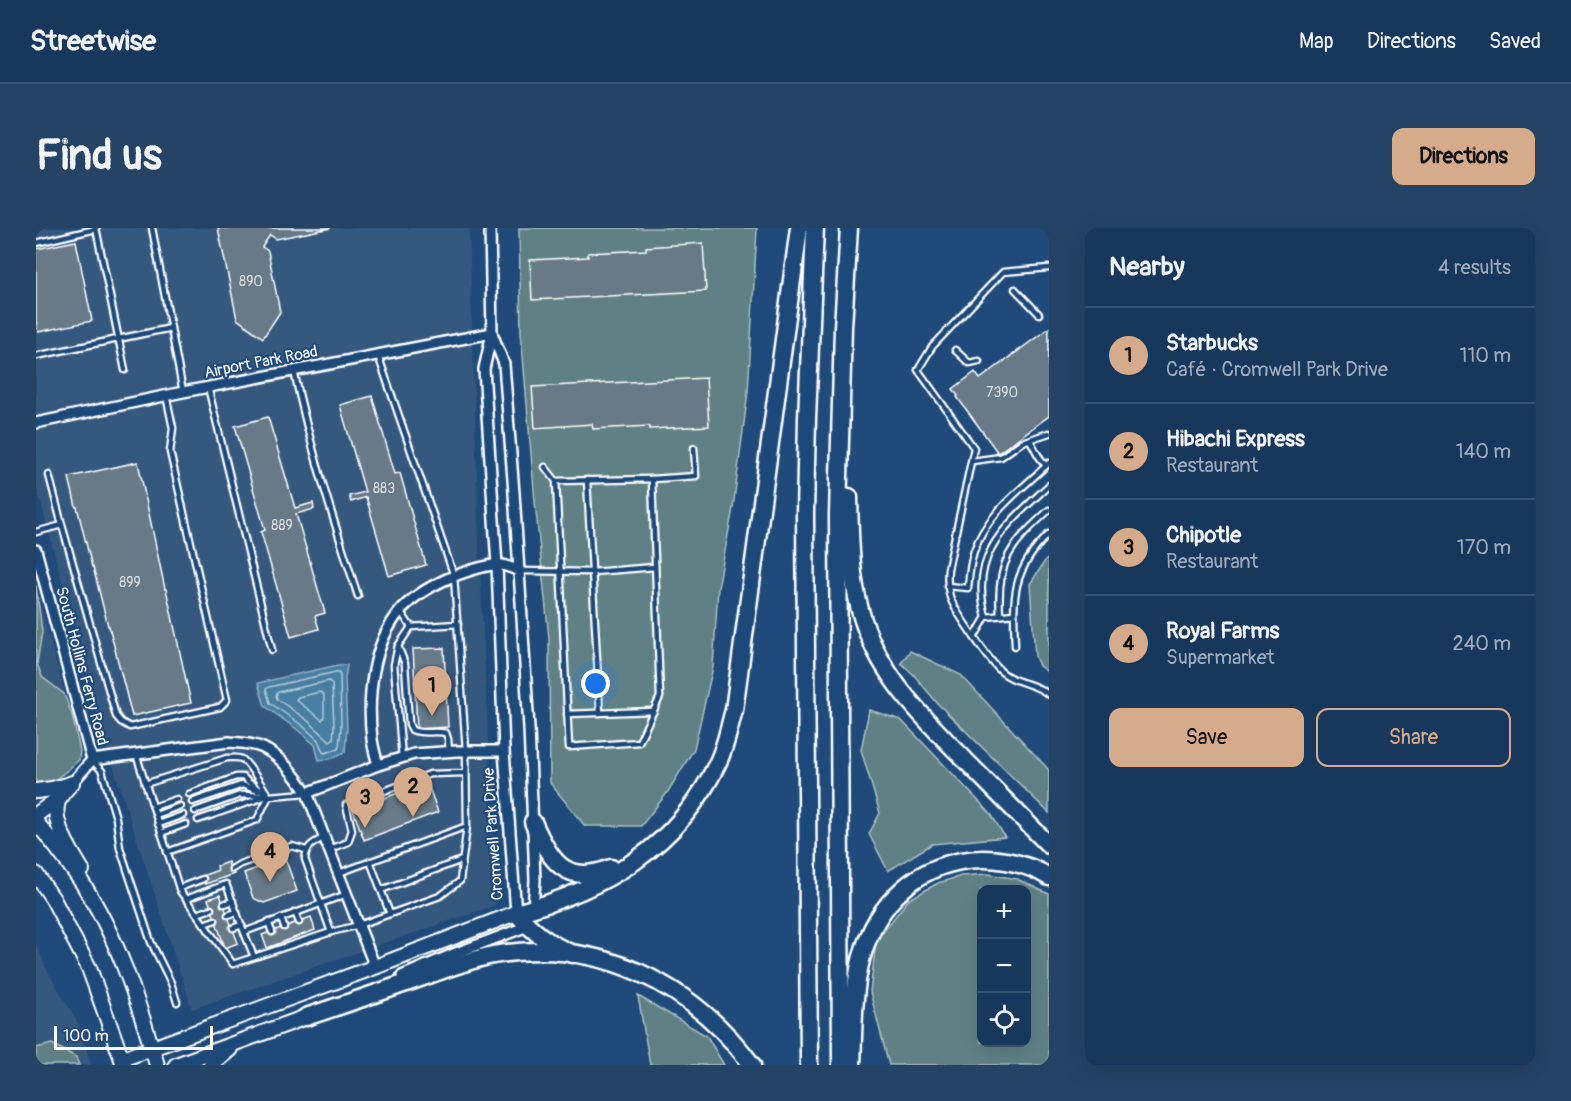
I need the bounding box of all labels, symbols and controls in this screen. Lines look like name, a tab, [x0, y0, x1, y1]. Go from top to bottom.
text: Streetwise	[30, 24, 156, 59]
text: Map	[1299, 28, 1334, 55]
text: Directions	[1367, 28, 1456, 55]
text: Saved	[1489, 28, 1541, 55]
button: Directions	[1392, 128, 1535, 185]
text: Find us	[36, 130, 162, 182]
text: Nearby	[1109, 251, 1185, 283]
text: 4 results	[1438, 255, 1511, 280]
house number: 890	[239, 273, 263, 290]
text: Starbucks	[1166, 329, 1258, 357]
street label: Airport Park Road	[202, 341, 320, 383]
text: 1	[1125, 343, 1132, 368]
text: 110 m	[1460, 343, 1511, 368]
text: Café · Cromwell Park Drive	[1166, 357, 1388, 382]
house number: 7390	[986, 384, 1018, 401]
text: Hibachi Express	[1166, 425, 1305, 453]
text: 2	[1123, 439, 1134, 464]
text: 140 m	[1456, 439, 1511, 464]
text: Restaurant	[1166, 453, 1258, 478]
house number: 883	[373, 480, 395, 497]
house number: 889	[271, 517, 293, 534]
text: Chipotle	[1166, 521, 1241, 549]
text: 3	[1123, 535, 1134, 560]
text: 170 m	[1457, 535, 1511, 560]
text: Restaurant	[1166, 549, 1258, 574]
house number: 899	[119, 574, 141, 591]
street label: South Hollins Ferry Road	[51, 584, 113, 748]
text: Royal Farms	[1166, 617, 1279, 645]
text: 4	[1123, 631, 1134, 656]
text: 240 m	[1452, 631, 1511, 656]
text: Supermarket	[1166, 645, 1275, 670]
pin: 1	[412, 666, 452, 716]
your location	[581, 669, 610, 698]
button: Save	[1109, 708, 1304, 767]
button: Share	[1316, 708, 1511, 767]
street label: Cromwell Park Drive	[478, 767, 508, 901]
pin: 2	[394, 768, 433, 817]
pin: 3	[346, 778, 384, 828]
pin: 4	[250, 832, 290, 882]
map controls	[977, 885, 1031, 1047]
button: +	[977, 885, 1031, 939]
button: −	[977, 939, 1031, 993]
button: locate	[977, 993, 1031, 1047]
scale bar	[54, 1023, 213, 1050]
text: 100 m	[63, 1026, 109, 1046]

